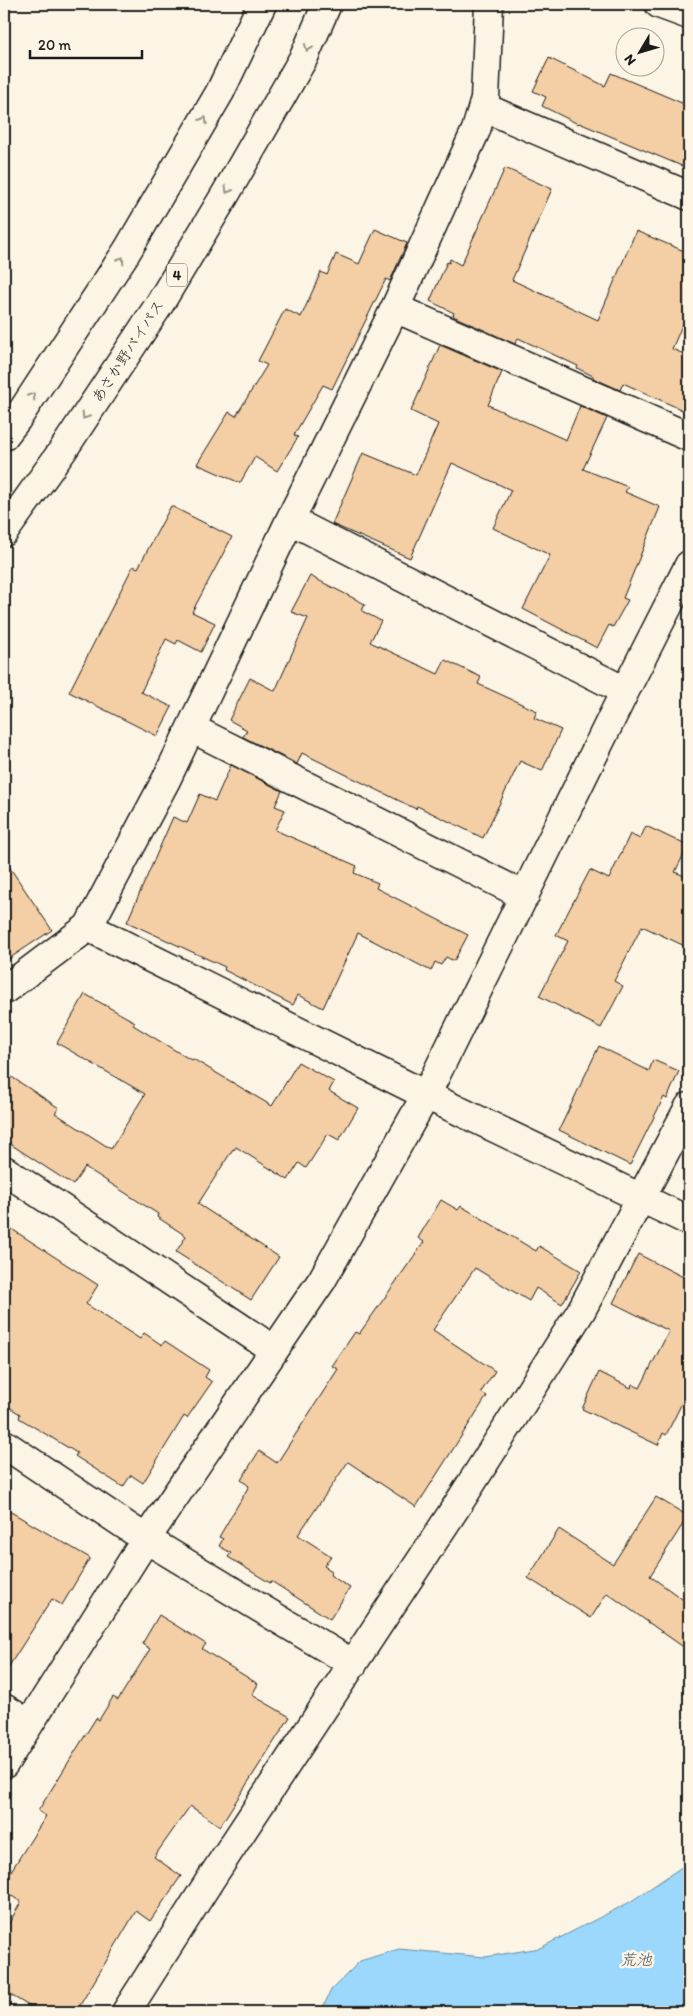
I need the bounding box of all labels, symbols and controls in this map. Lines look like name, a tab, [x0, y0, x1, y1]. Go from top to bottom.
scale bar	[30, 28, 142, 60]
north arrow	[616, 28, 666, 78]
text: 20 m	[38, 36, 72, 54]
one-way arrow	[303, 44, 313, 52]
text: N	[621, 51, 640, 69]
one-way arrow	[197, 116, 207, 125]
one-way arrow	[225, 185, 235, 194]
one-way arrow	[115, 256, 124, 265]
road number: 4	[167, 264, 187, 286]
street label: あさか野バイパス	[88, 296, 168, 406]
one-way arrow	[26, 392, 35, 401]
one-way arrow	[82, 411, 92, 420]
water label: 荒池	[620, 1950, 653, 1969]

